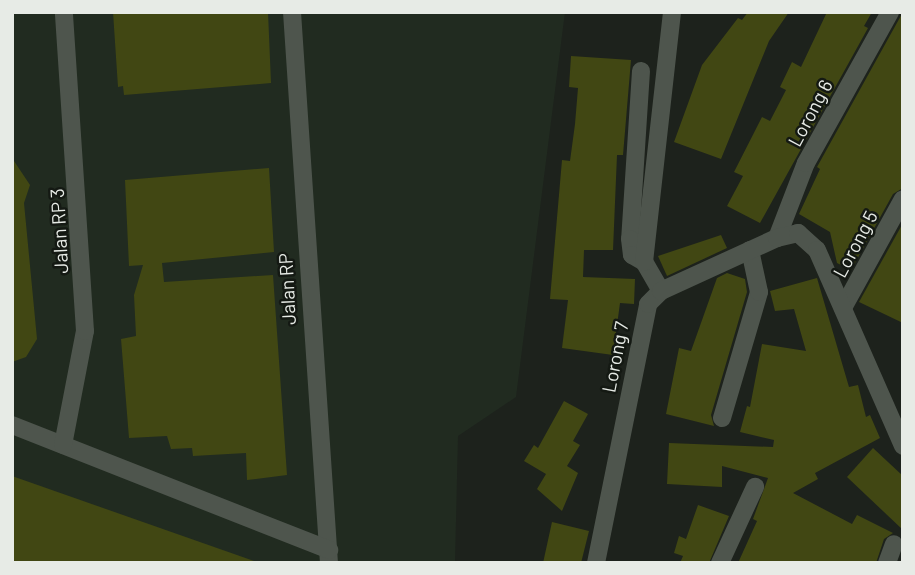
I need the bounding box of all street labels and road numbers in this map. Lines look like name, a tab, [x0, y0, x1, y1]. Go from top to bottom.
street label: Lorong 6	[783, 76, 837, 150]
street label: Jalan RP 3	[45, 188, 73, 274]
street label: Lorong 5	[828, 207, 882, 281]
street label: Jalan RP	[274, 253, 300, 325]
street label: Lorong 7	[597, 320, 633, 394]

